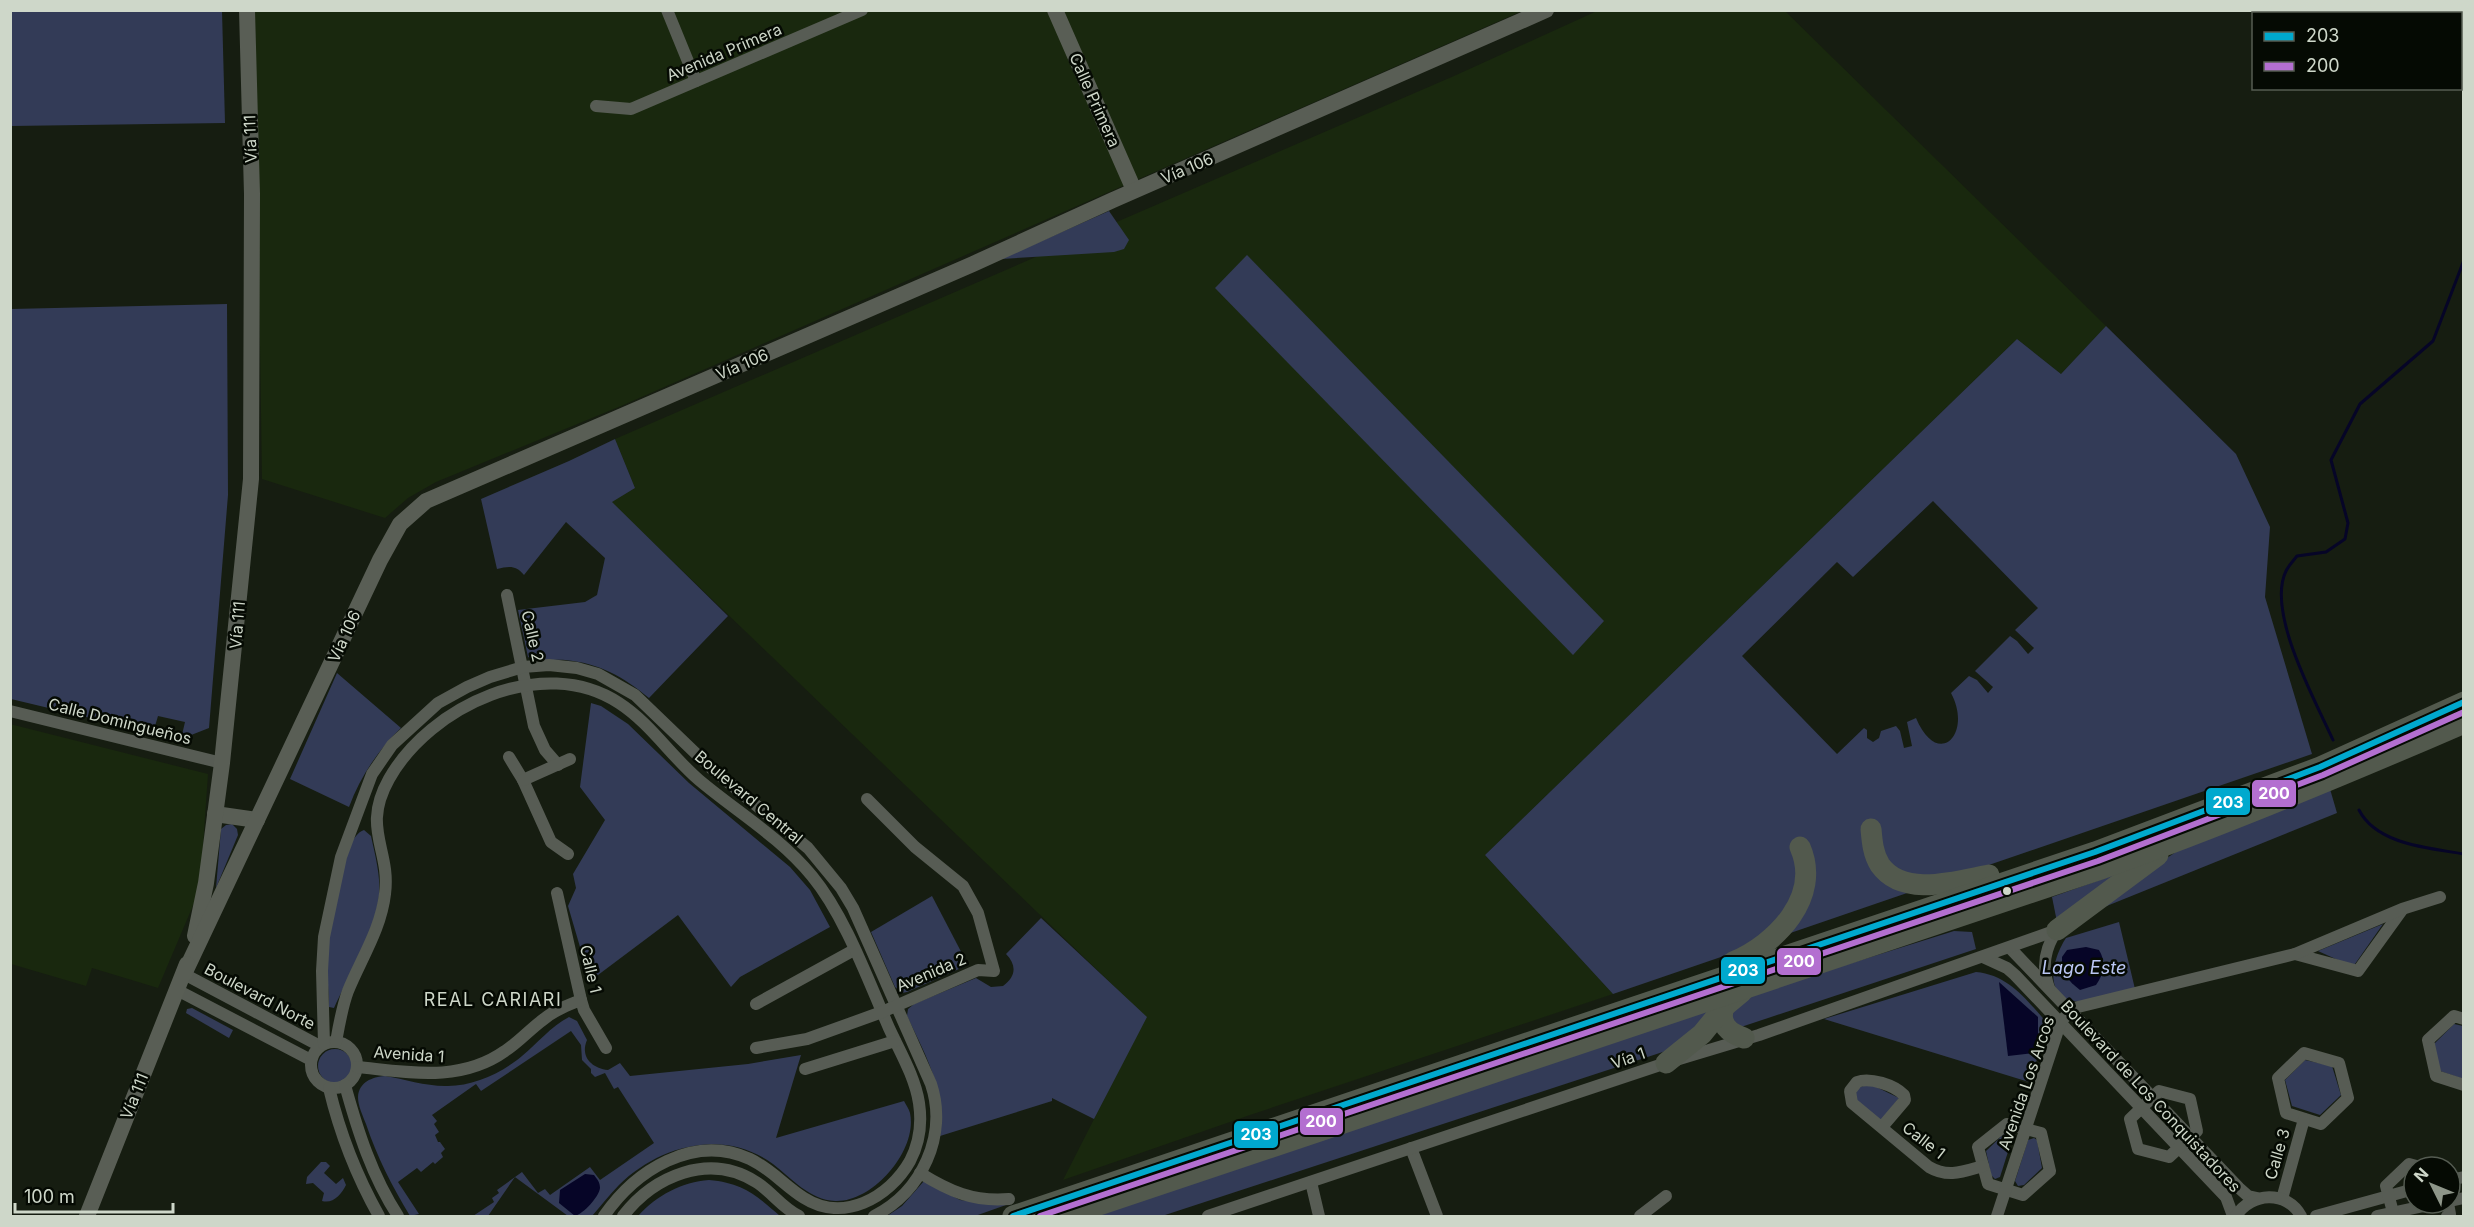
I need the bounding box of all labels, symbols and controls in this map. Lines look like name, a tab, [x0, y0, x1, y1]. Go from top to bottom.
legend	[2252, 12, 2462, 90]
street label: Avenida Primera	[663, 19, 785, 85]
text: 203	[2306, 25, 2339, 46]
street label: Calle Primera	[1065, 50, 1125, 150]
text: 200	[2306, 55, 2340, 76]
street label: Vía 111	[239, 115, 261, 163]
street label: Vía 106	[1158, 148, 1216, 188]
street label: Vía 106	[713, 344, 771, 384]
street label: Vía 111	[225, 600, 249, 650]
street label: Vía 106	[323, 607, 365, 665]
street label: Calle 2	[517, 608, 549, 664]
street label: Calle Domingueños	[46, 694, 194, 748]
street label: Boulevard Central	[691, 746, 807, 848]
line badge: 200	[2251, 779, 2297, 808]
text: 200	[2258, 783, 2290, 803]
line badge: 203	[2205, 787, 2251, 816]
text: 203	[2212, 792, 2244, 812]
unlabelled marker	[2001, 885, 2013, 897]
street label: Calle 1	[576, 943, 606, 995]
line badge: 200	[1776, 947, 1822, 976]
street label: Avenida 2	[893, 948, 969, 996]
text: 200	[1783, 951, 1815, 971]
line badge: 203	[1720, 956, 1766, 985]
water label: Lago Este	[2042, 957, 2126, 978]
street label: Boulevard Norte	[201, 958, 319, 1034]
text: 203	[1727, 960, 1759, 980]
district label: REAL CARIARI	[424, 989, 562, 1010]
street label: Boulevard de Los Conquistadores	[2057, 996, 2245, 1196]
street label: Avenida Los Arcos	[1994, 1013, 2058, 1153]
street label: Avenida 1	[373, 1042, 445, 1066]
street label: Vía 1	[1608, 1043, 1648, 1073]
street label: Vía 111	[116, 1070, 152, 1122]
line badge: 200	[1299, 1107, 1344, 1136]
text: 200	[1305, 1111, 1337, 1131]
street label: Calle 1	[1899, 1117, 1949, 1163]
line badge: 203	[1233, 1120, 1279, 1149]
text: 203	[1240, 1124, 1272, 1144]
street label: Calle 3	[2260, 1126, 2294, 1182]
north arrow	[2402, 1155, 2462, 1215]
text: N	[2410, 1163, 2433, 1186]
scale bar	[15, 1176, 172, 1214]
text: 100 m	[24, 1186, 75, 1207]

